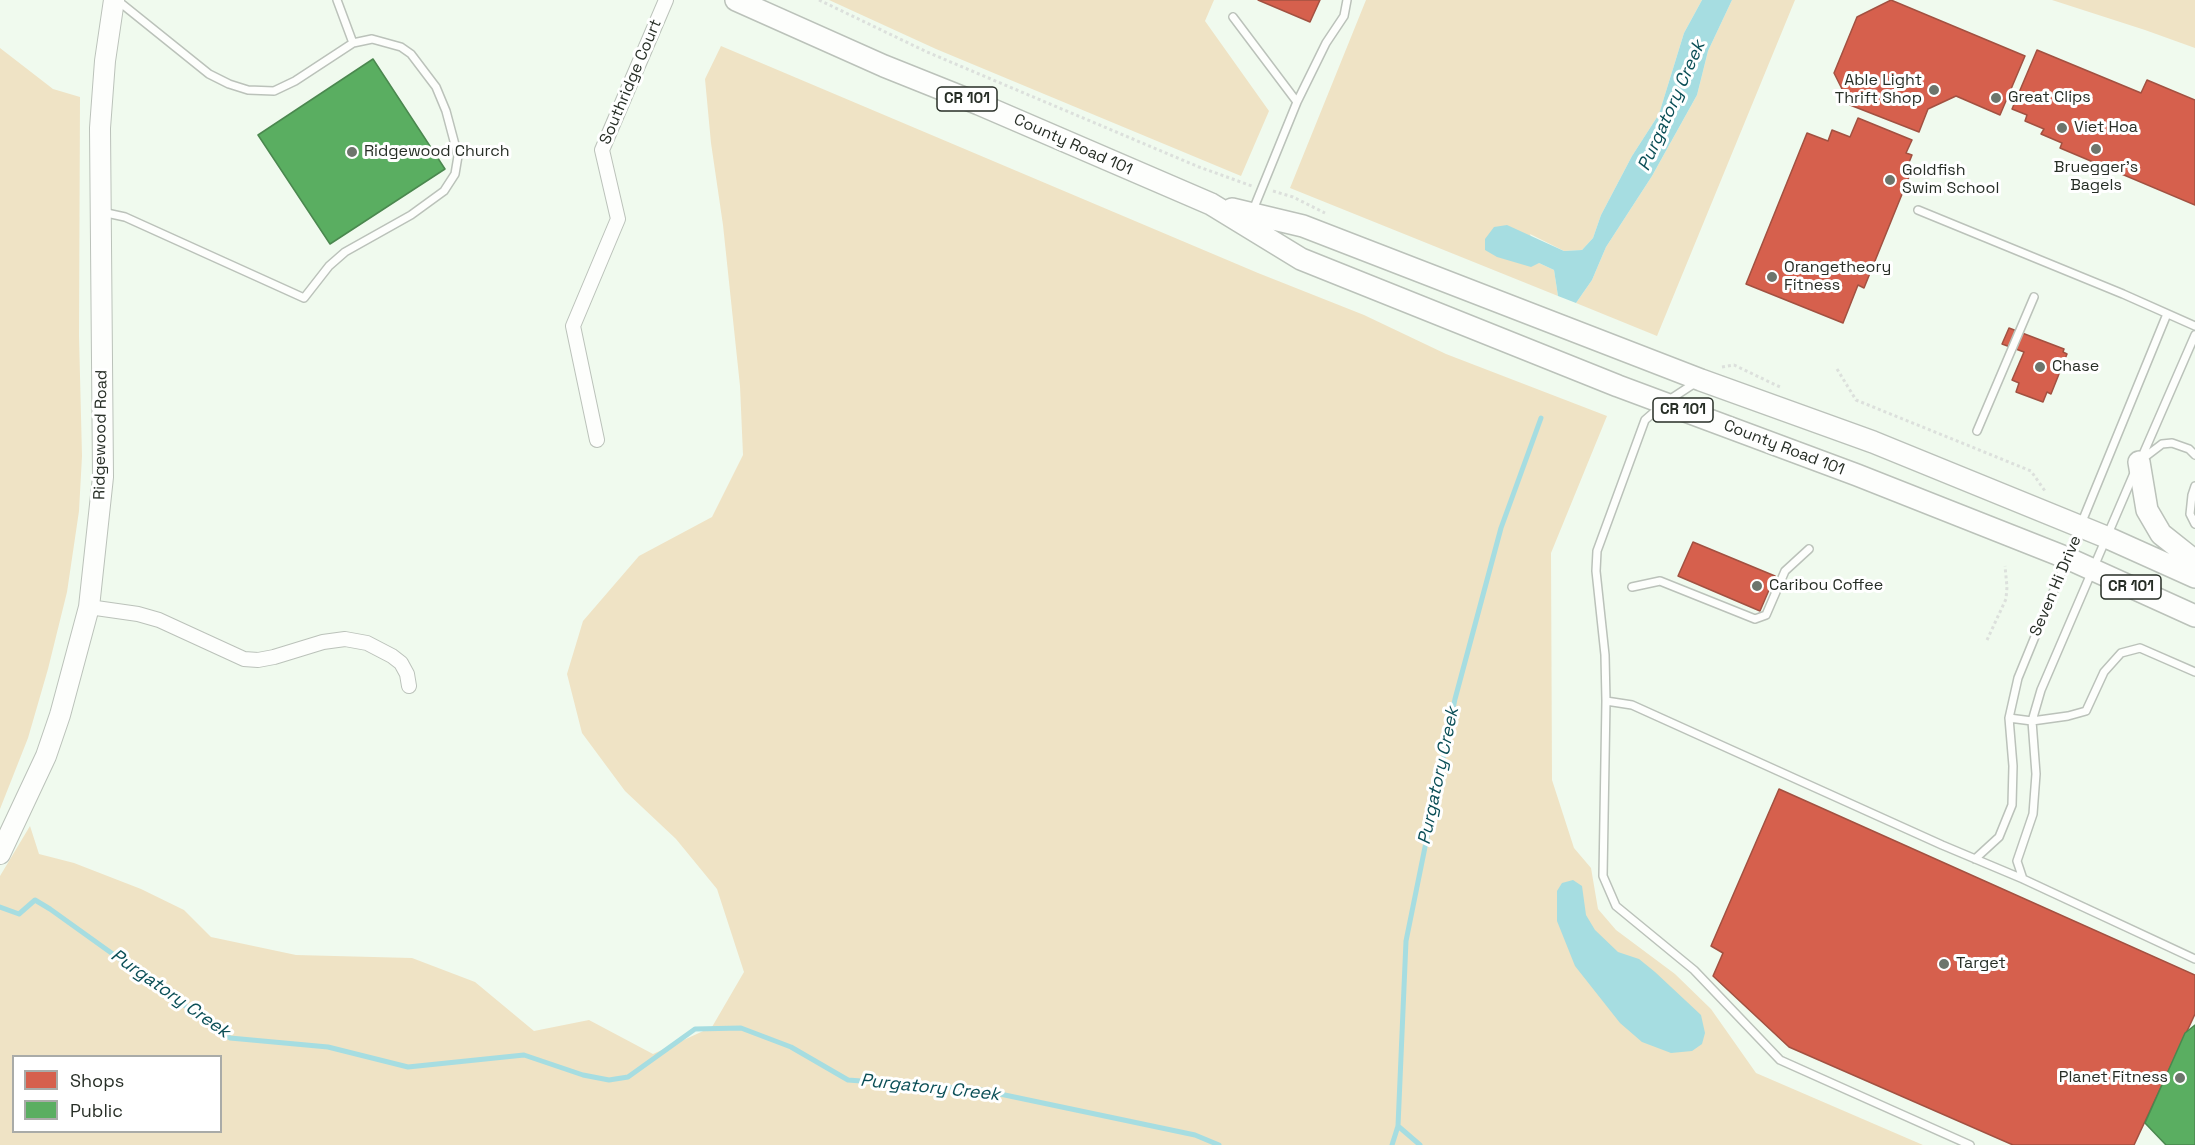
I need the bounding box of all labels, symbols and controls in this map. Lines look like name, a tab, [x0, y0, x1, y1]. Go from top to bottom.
street label: Southridge Court	[596, 17, 666, 147]
water label: Purgatory Creek	[1634, 38, 1710, 174]
place label: Able Light Thrift Shop	[1835, 71, 1922, 109]
marker: Able Light Thrift Shop	[1927, 83, 1941, 97]
road number: CR 101	[937, 87, 997, 111]
place label: Great Clips	[2008, 88, 2091, 108]
marker: Great Clips	[1989, 91, 2003, 105]
street label: County Road 101	[1011, 110, 1135, 180]
place label: Viet Hoa	[2074, 118, 2138, 138]
marker: Viet Hoa	[2055, 121, 2069, 135]
place label: Ridgewood Church	[364, 142, 510, 162]
marker: Bruegger's Bagels	[2089, 142, 2103, 156]
marker: Ridgewood Church	[345, 145, 359, 159]
place label: Bruegger's Bagels	[2054, 158, 2138, 196]
place label: Goldfish Swim School	[1902, 161, 1999, 199]
marker: Goldfish Swim School	[1883, 173, 1897, 187]
place label: Orangetheory Fitness	[1784, 258, 1891, 296]
marker: Orangetheory Fitness	[1765, 270, 1779, 284]
place label: Chase	[2052, 357, 2099, 377]
marker: Chase	[2033, 360, 2047, 374]
street label: Ridgewood Road	[90, 370, 112, 500]
road number: CR 101	[1653, 398, 1713, 422]
street label: County Road 101	[1721, 416, 1847, 480]
street label: Seven Hi Drive	[2026, 533, 2086, 639]
road number: CR 101	[2101, 575, 2161, 599]
place label: Caribou Coffee	[1769, 576, 1883, 596]
marker: Caribou Coffee	[1750, 579, 1764, 593]
water label: Purgatory Creek	[1414, 705, 1464, 847]
water label: Purgatory Creek	[106, 945, 234, 1043]
place label: Target	[1956, 954, 2006, 974]
marker: Target	[1937, 957, 1951, 971]
legend	[12, 1055, 222, 1133]
place label: Planet Fitness	[2059, 1068, 2168, 1088]
text: Shops	[70, 1069, 124, 1092]
water label: Purgatory Creek	[859, 1070, 1001, 1106]
marker: Planet Fitness	[2173, 1071, 2187, 1085]
text: Public	[70, 1099, 123, 1122]

